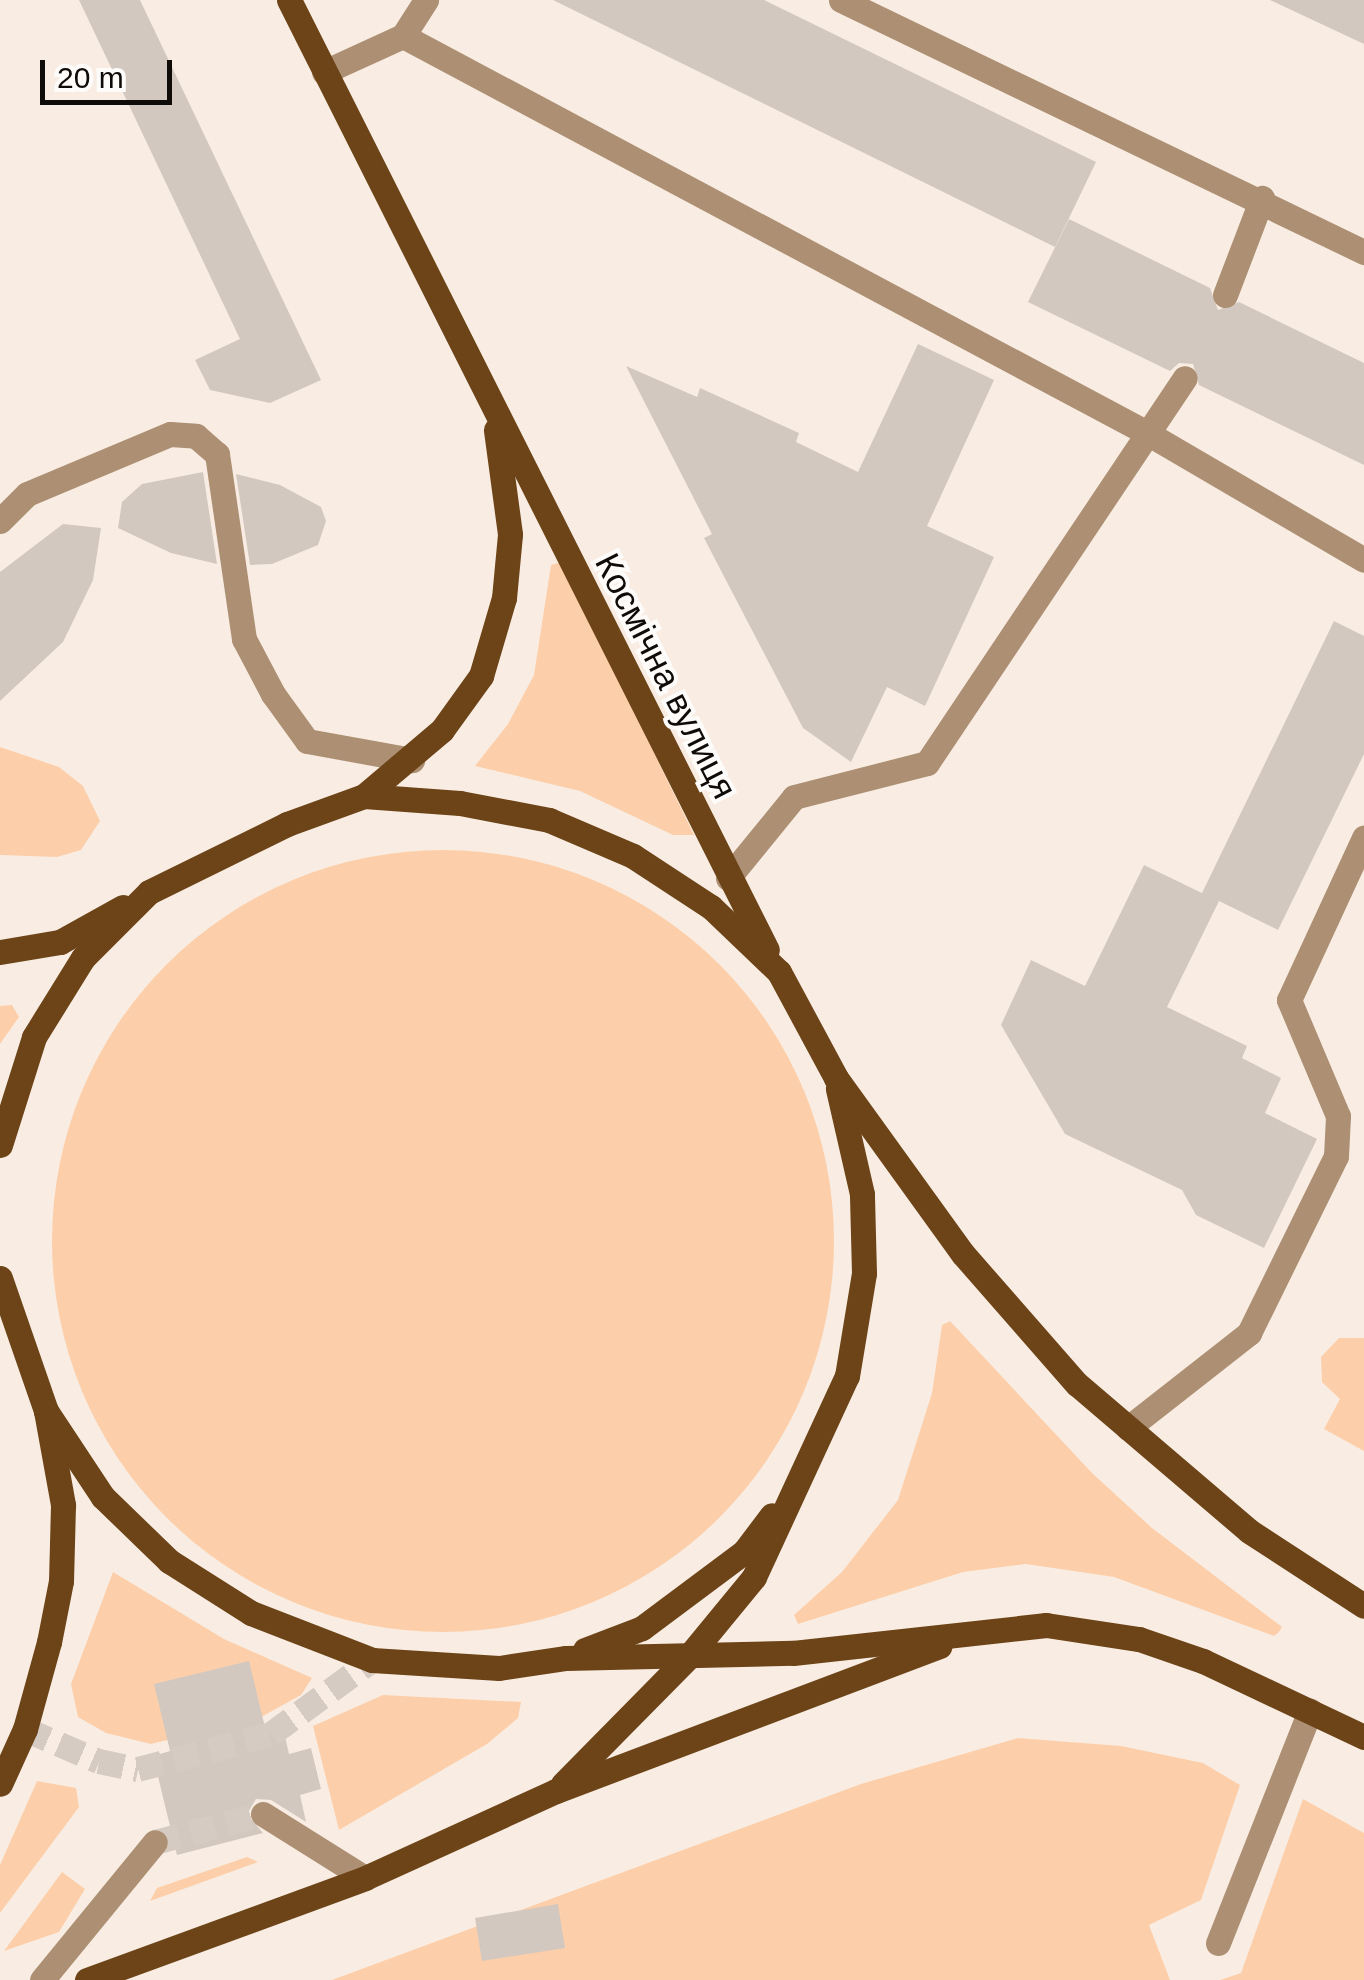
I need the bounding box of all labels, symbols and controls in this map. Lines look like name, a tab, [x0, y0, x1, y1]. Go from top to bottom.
scale bar	[45, 40, 178, 102]
text: 20 m	[57, 61, 124, 94]
street label: Космічна вулиця	[586, 546, 746, 806]

